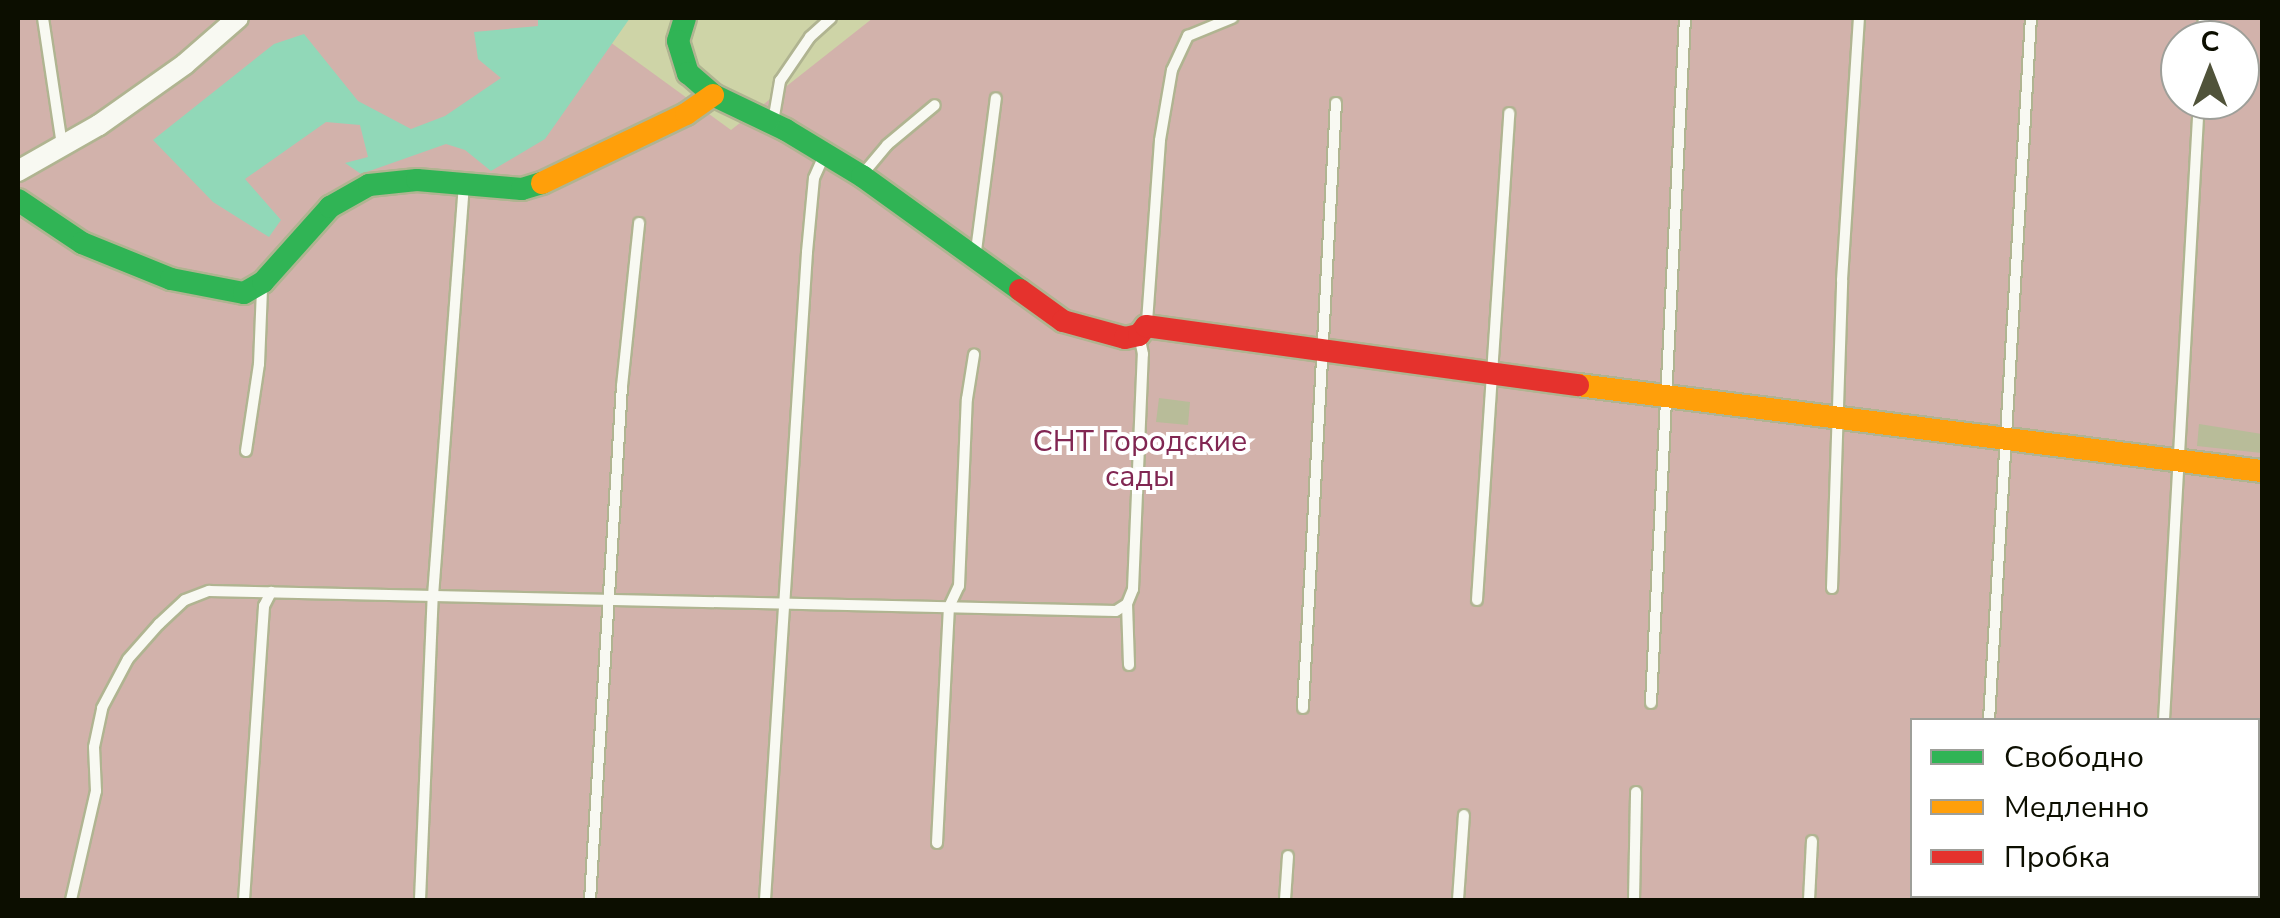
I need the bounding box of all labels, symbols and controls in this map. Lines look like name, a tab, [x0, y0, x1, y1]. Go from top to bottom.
north arrow	[2160, 20, 2260, 120]
text: С	[2200, 23, 2220, 61]
park label: СНТ Городские сады	[1033, 424, 1247, 494]
legend	[1910, 718, 2260, 898]
text: Свободно	[2004, 737, 2144, 778]
text: Медленно	[2004, 787, 2149, 828]
text: Пробка	[2004, 837, 2110, 878]

